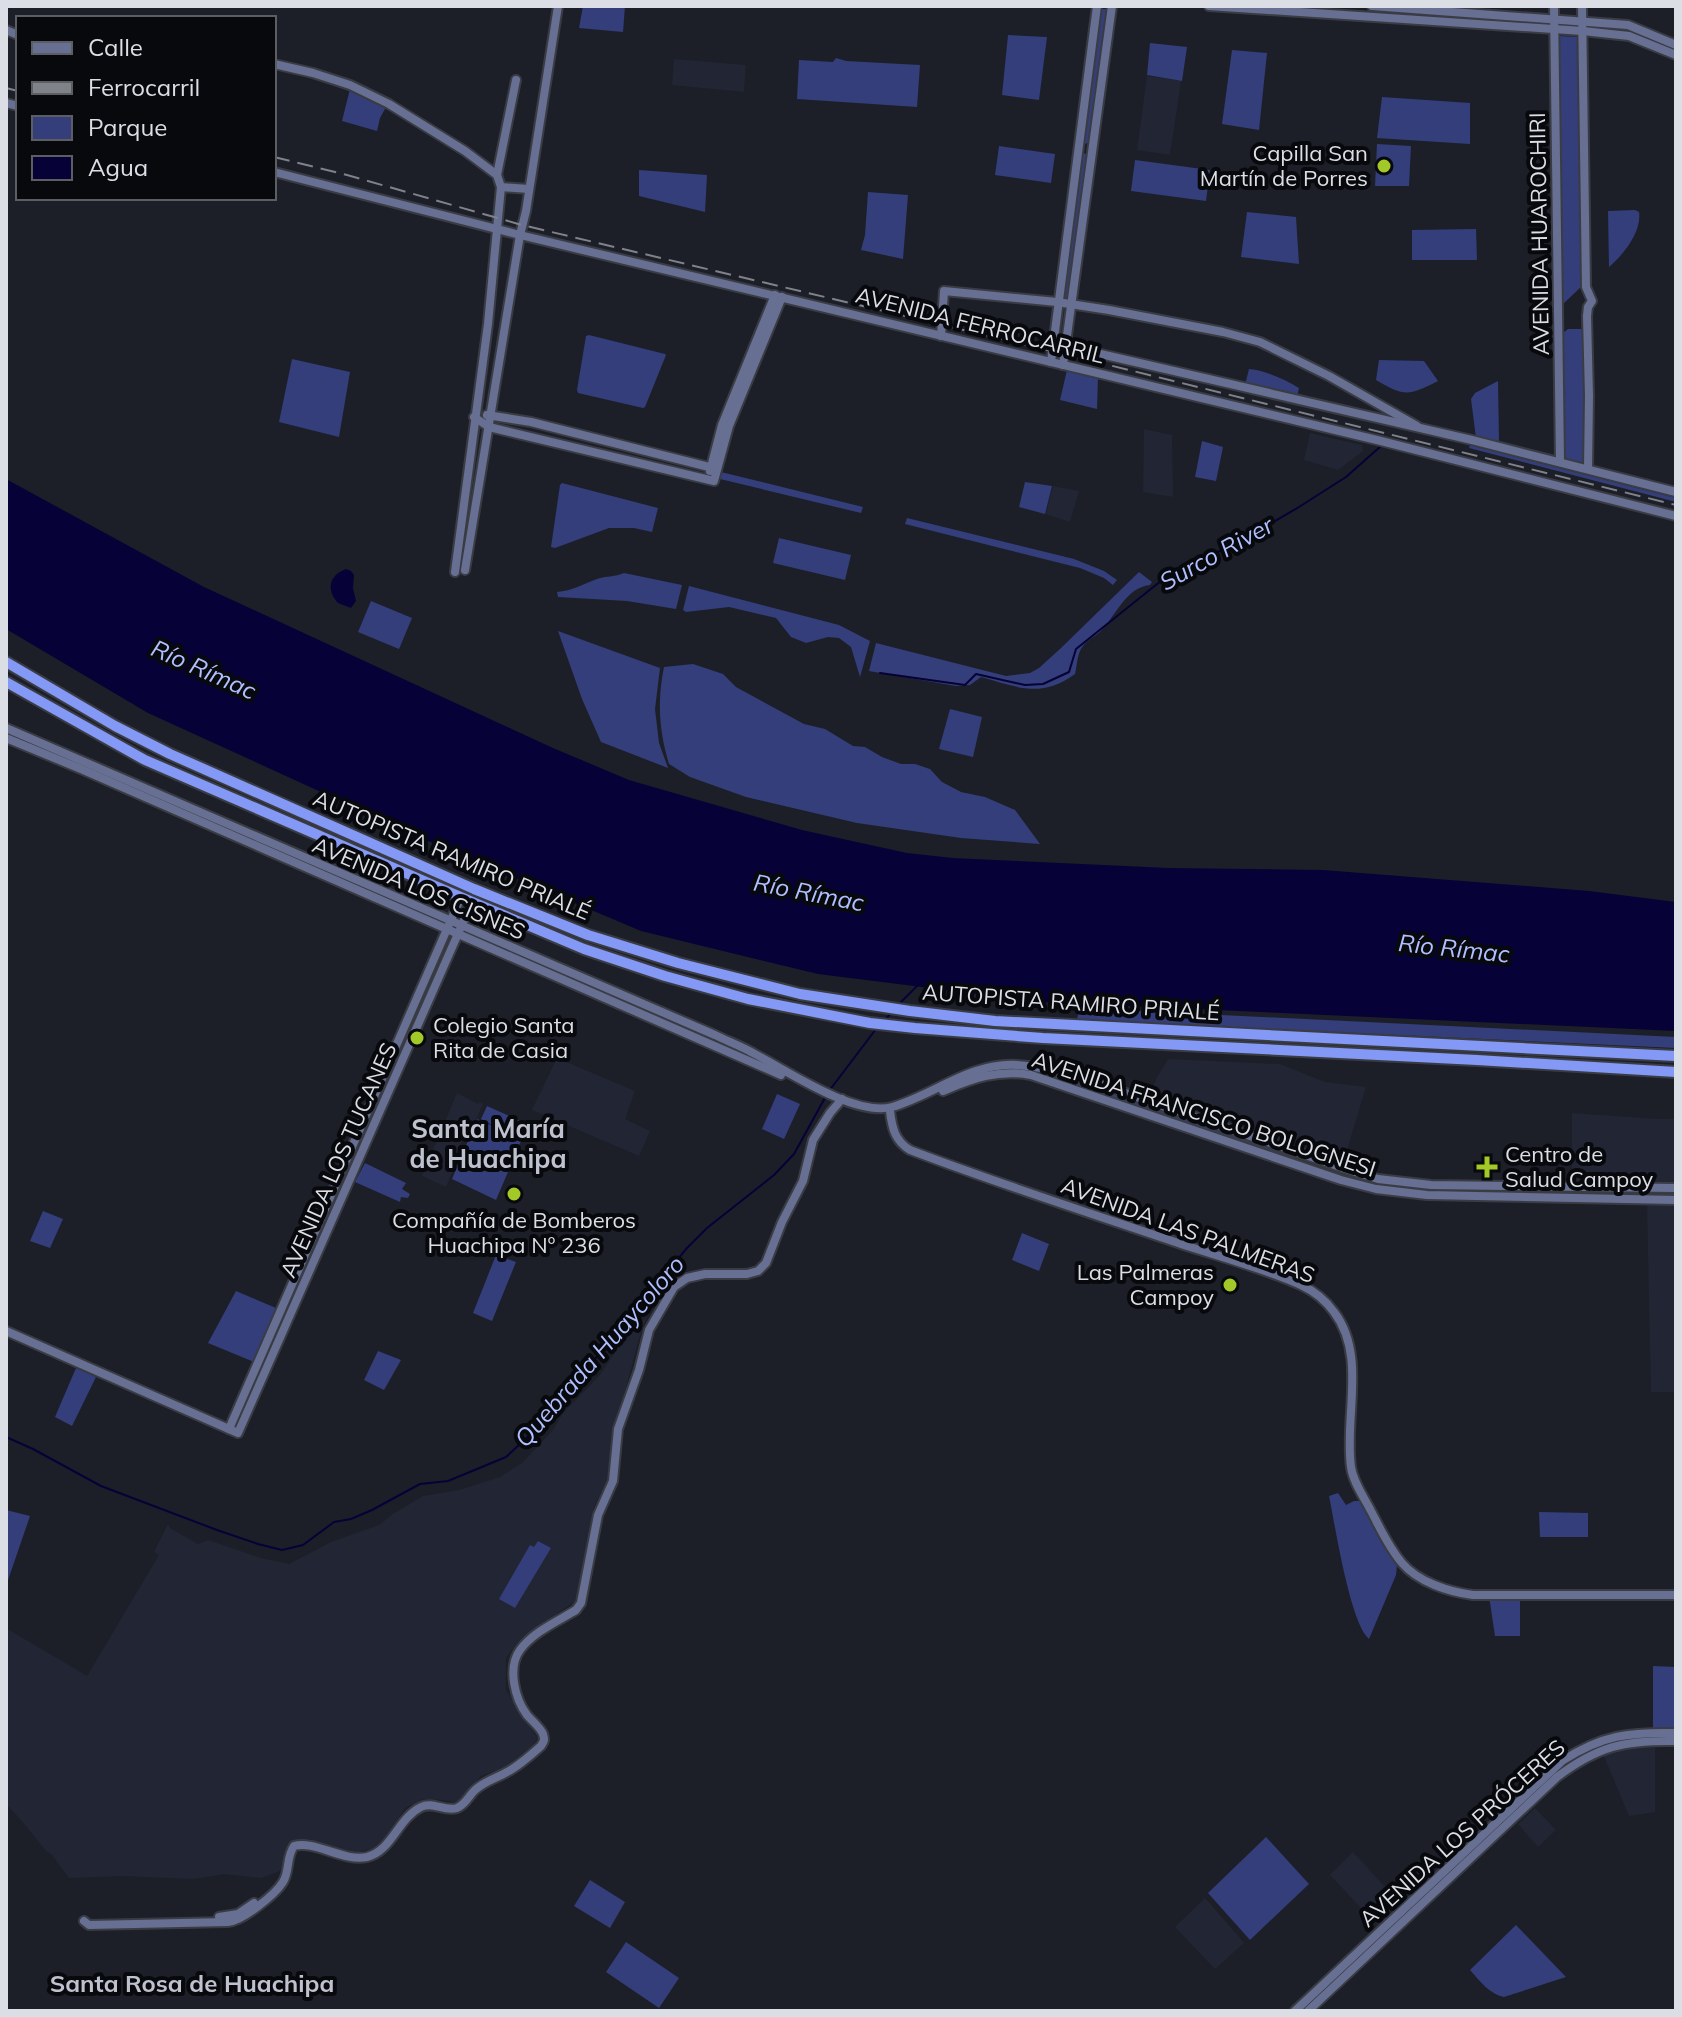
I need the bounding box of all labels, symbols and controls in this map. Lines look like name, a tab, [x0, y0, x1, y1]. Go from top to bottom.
legend	[16, 16, 276, 200]
text: Calle	[88, 32, 143, 62]
text: Ferrocarril	[88, 72, 200, 102]
text: Parque	[88, 112, 167, 142]
street label: AVENIDA HUAROCHIRI	[1523, 112, 1555, 356]
place label: Capilla San Martín de Porres	[1200, 139, 1368, 192]
text: Agua	[88, 152, 148, 182]
marker: Capilla San Martín de Porres	[1375, 157, 1393, 175]
street label: AVENIDA FERROCARRIL	[853, 281, 1107, 369]
water label: Surco River	[1154, 509, 1279, 597]
water label: Río Rímac	[147, 633, 261, 706]
street label: AUTOPISTA RAMIRO PRIALÉ	[309, 784, 595, 926]
street label: AVENIDA LOS CISNES	[308, 830, 530, 946]
water label: Río Rímac	[751, 867, 867, 917]
water label: Río Rímac	[1397, 927, 1511, 969]
street label: AUTOPISTA RAMIRO PRIALÉ	[921, 978, 1221, 1026]
place label: Colegio Santa Rita de Casia	[433, 1011, 575, 1064]
marker: Colegio Santa Rita de Casia	[408, 1029, 426, 1047]
street label: AVENIDA LOS TUCANES	[274, 1038, 402, 1282]
street label: AVENIDA FRANCISCO BOLOGNESI	[1029, 1045, 1379, 1183]
district label: Santa María de Huachipa	[409, 1112, 567, 1175]
place label: Centro de Salud Campoy	[1505, 1140, 1654, 1193]
marker: Centro de Salud Campoy	[1476, 1156, 1498, 1178]
street label: AVENIDA LAS PALMERAS	[1057, 1171, 1319, 1289]
marker: Compañía de Bomberos Huachipa Nº 236	[505, 1185, 523, 1203]
place label: Compañía de Bomberos Huachipa Nº 236	[392, 1206, 636, 1259]
water label: Quebrada Huaycoloro	[508, 1249, 690, 1453]
place label: Las Palmeras Campoy	[1077, 1258, 1214, 1311]
marker: Las Palmeras Campoy	[1221, 1276, 1239, 1294]
street label: AVENIDA LOS PRÓCERES	[1353, 1733, 1571, 1933]
district label: Santa Rosa de Huachipa	[50, 1968, 334, 1998]

